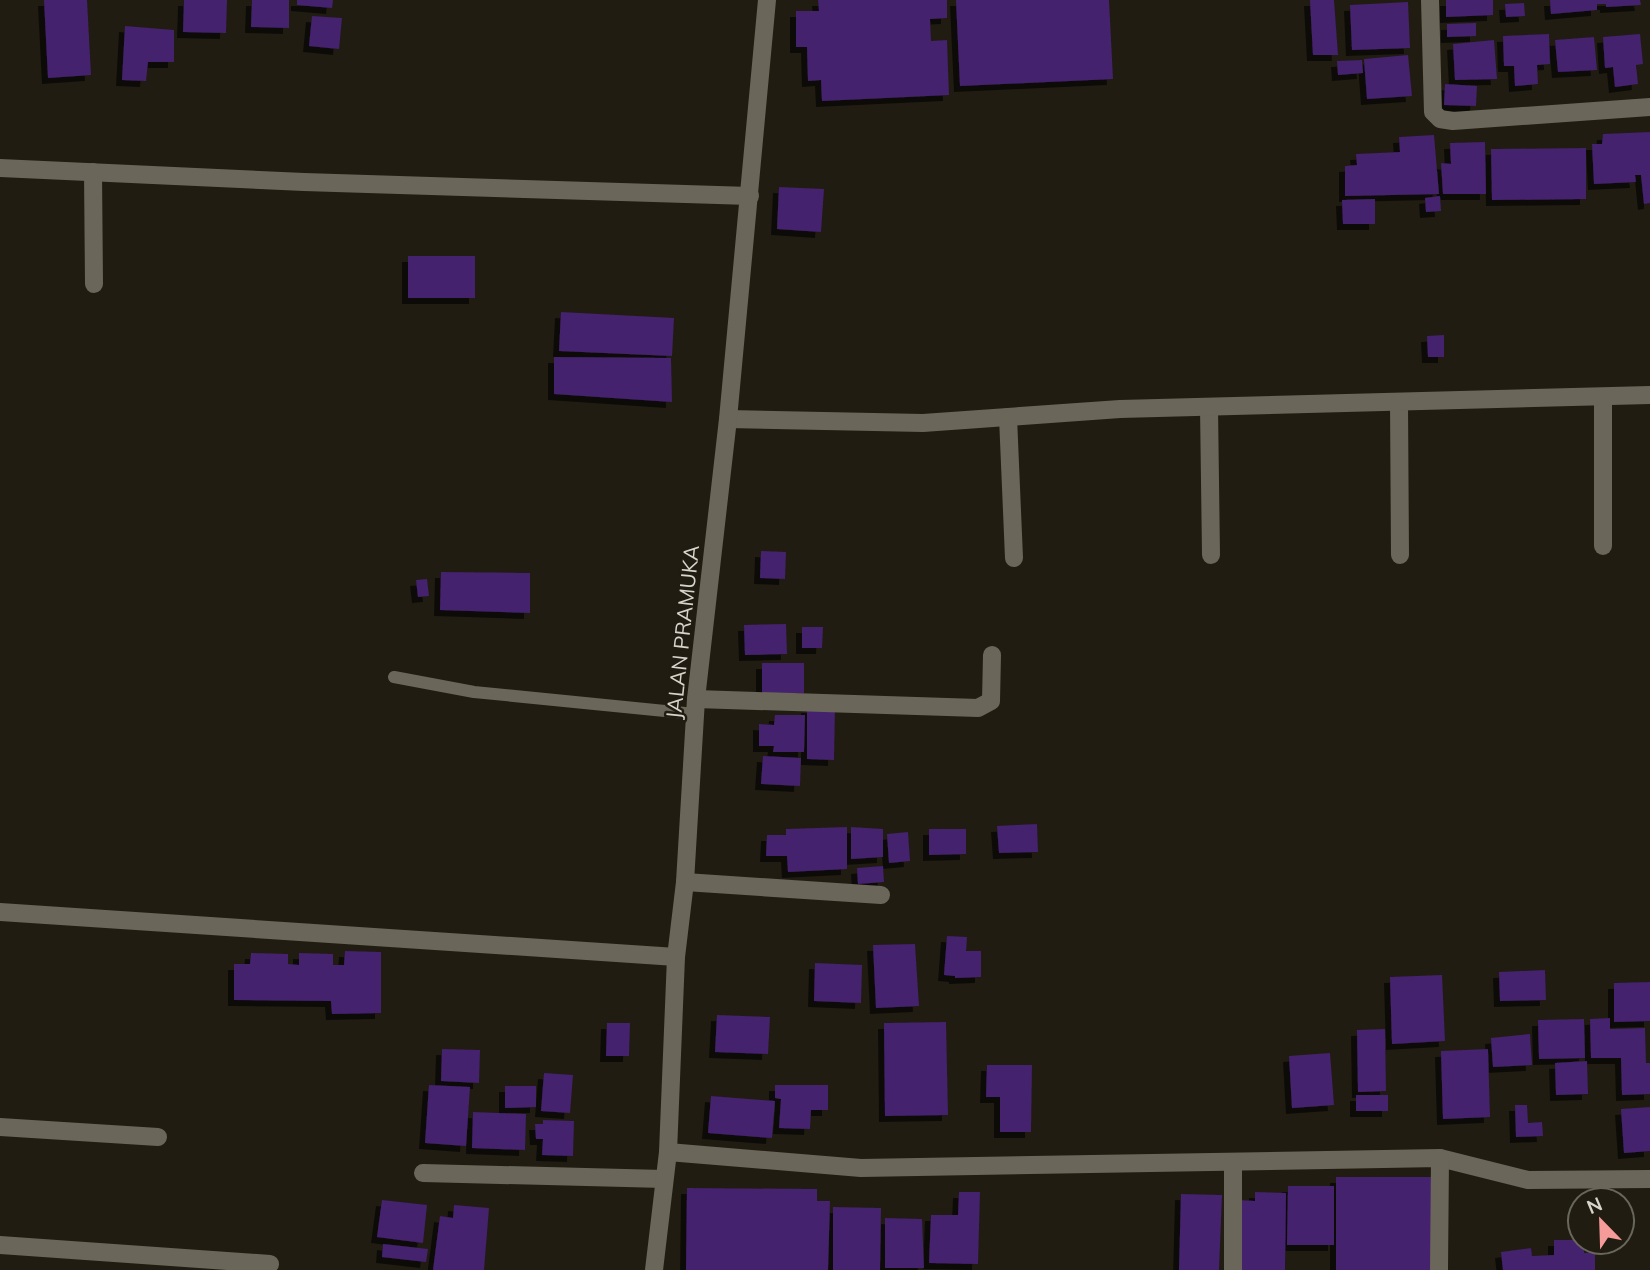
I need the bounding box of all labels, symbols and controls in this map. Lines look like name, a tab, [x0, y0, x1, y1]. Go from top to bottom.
street label: JALAN PRAMUKA	[660, 543, 704, 720]
north arrow	[1566, 1186, 1636, 1256]
text: N	[1583, 1192, 1606, 1219]

